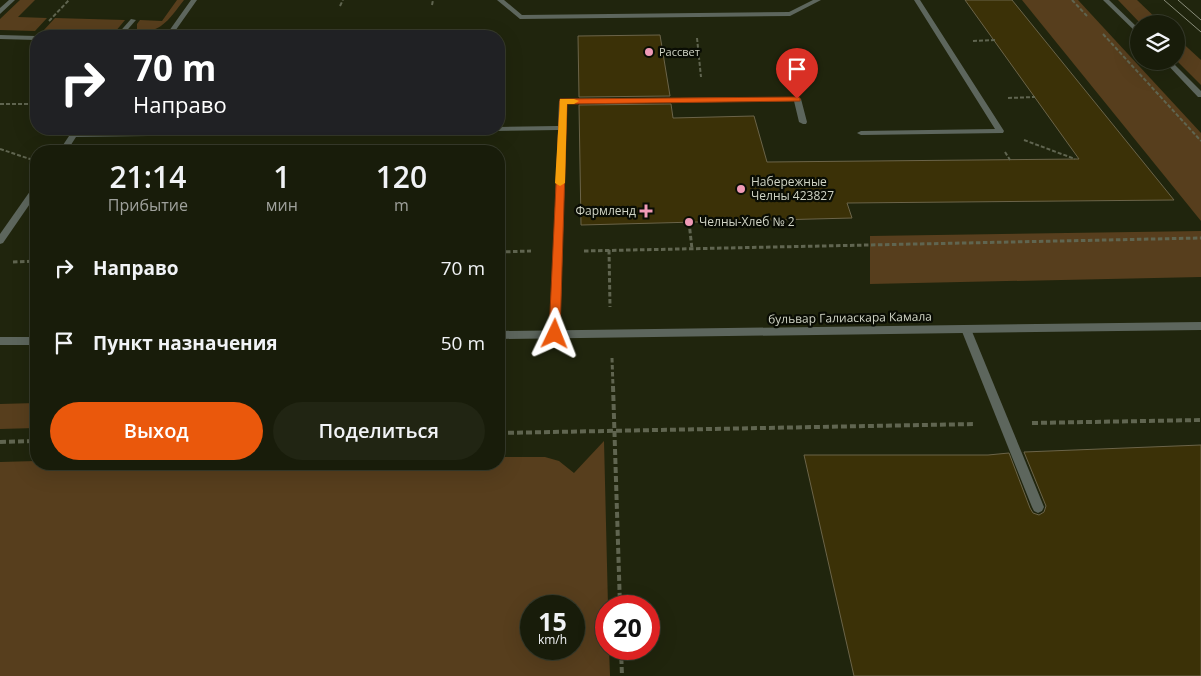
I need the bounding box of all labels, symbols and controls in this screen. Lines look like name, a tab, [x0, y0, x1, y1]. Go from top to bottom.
map controls	[1130, 15, 1185, 70]
button: layers	[1130, 15, 1185, 70]
text: 70 m	[133, 44, 216, 91]
place label: Рассвет	[659, 44, 700, 59]
marker: Рассвет	[643, 46, 655, 58]
pin	[776, 48, 818, 99]
icon: right	[50, 50, 115, 115]
icon: arrive	[783, 55, 811, 83]
text: Направо	[133, 89, 227, 119]
text: 21:14	[109, 156, 186, 197]
text: 1	[273, 156, 290, 197]
text: 120	[376, 156, 427, 197]
place label: Набережные Челны 423827	[751, 173, 834, 204]
marker: Набережные Челны 423827	[735, 183, 747, 195]
text: Прибытие	[108, 194, 188, 216]
text: мин	[266, 194, 298, 216]
text: m	[394, 194, 409, 216]
place label: Фармленд	[576, 202, 636, 219]
marker: Фармленд	[640, 205, 652, 217]
place label: Челны-Хлеб № 2	[699, 213, 795, 230]
marker: Челны-Хлеб № 2	[683, 216, 695, 228]
icon: right	[50, 254, 78, 282]
text: Направо	[93, 255, 179, 281]
text: 70 m	[441, 255, 485, 281]
position arrow	[528, 307, 580, 359]
street label: бульвар Галиаскара Камала	[768, 308, 932, 327]
icon: arrive	[50, 329, 78, 357]
text: Пункт назначения	[93, 330, 278, 356]
text: 50 m	[441, 330, 485, 356]
button: Выход	[50, 402, 263, 460]
button: Поделиться	[273, 402, 485, 460]
speed limit sign: 20	[595, 595, 660, 660]
text: 15	[538, 604, 567, 638]
text: km/h	[538, 631, 567, 648]

